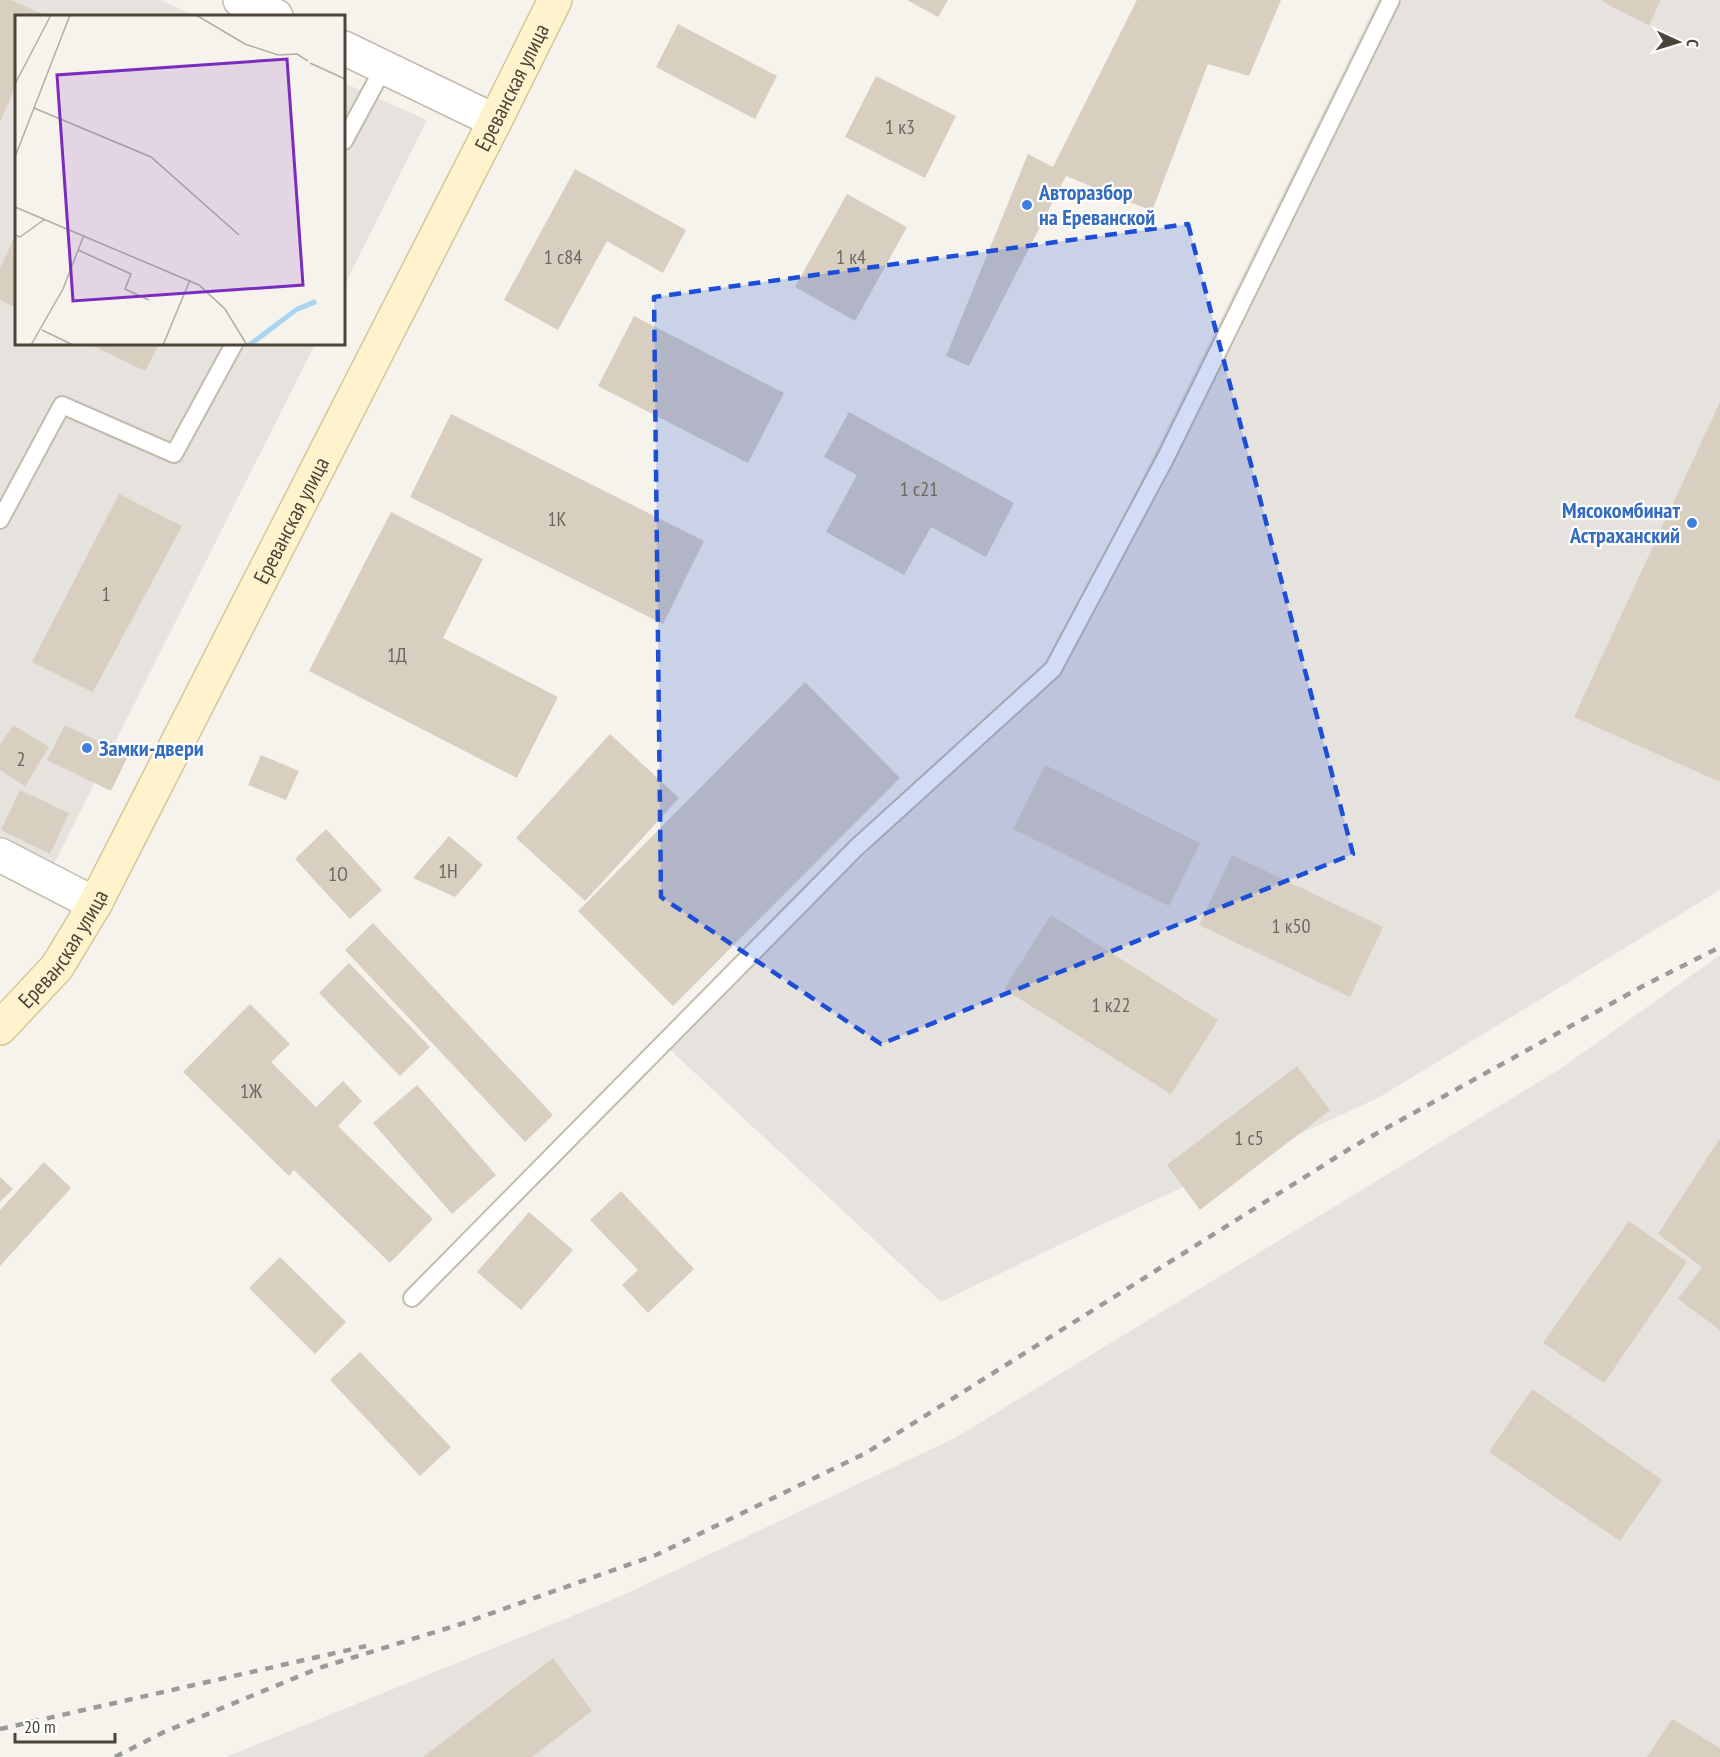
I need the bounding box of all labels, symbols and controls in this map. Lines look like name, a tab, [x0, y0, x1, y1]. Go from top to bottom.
north arrow	[1648, 12, 1708, 72]
inset map	[15, 15, 345, 345]
street label: Ереванская улица	[468, 19, 555, 156]
text: С	[1683, 39, 1703, 48]
house number: 1 к3	[885, 114, 915, 140]
place label: Авторазбор на Ереванской	[1038, 178, 1155, 231]
marker: Авторазбор на Ереванской	[1020, 198, 1034, 212]
house number: 1 с84	[544, 244, 582, 270]
house number: 1 к4	[836, 244, 866, 270]
street label: Ереванская улица	[247, 452, 335, 588]
house number: 1 с21	[900, 476, 938, 502]
place label: Мясокомбинат Астраханский	[1562, 496, 1680, 549]
house number: 1К	[548, 506, 567, 532]
marker: Мясокомбинат Астраханский	[1685, 516, 1699, 530]
house number: 1	[102, 581, 111, 607]
house number: 1Д	[387, 642, 407, 668]
place label: Замки-двери	[99, 734, 204, 762]
marker: Замки-двери	[80, 741, 94, 755]
house number: 2	[17, 746, 26, 772]
house number: 1Н	[438, 858, 458, 884]
house number: 1О	[328, 861, 348, 887]
street label: Ереванская улица	[12, 885, 114, 1014]
house number: 1 к50	[1272, 913, 1310, 939]
house number: 1 к22	[1092, 992, 1130, 1018]
house number: 1Ж	[240, 1078, 263, 1104]
house number: 1 с5	[1234, 1125, 1264, 1151]
scale bar	[15, 1706, 116, 1744]
text: 20 m	[24, 1715, 56, 1738]

